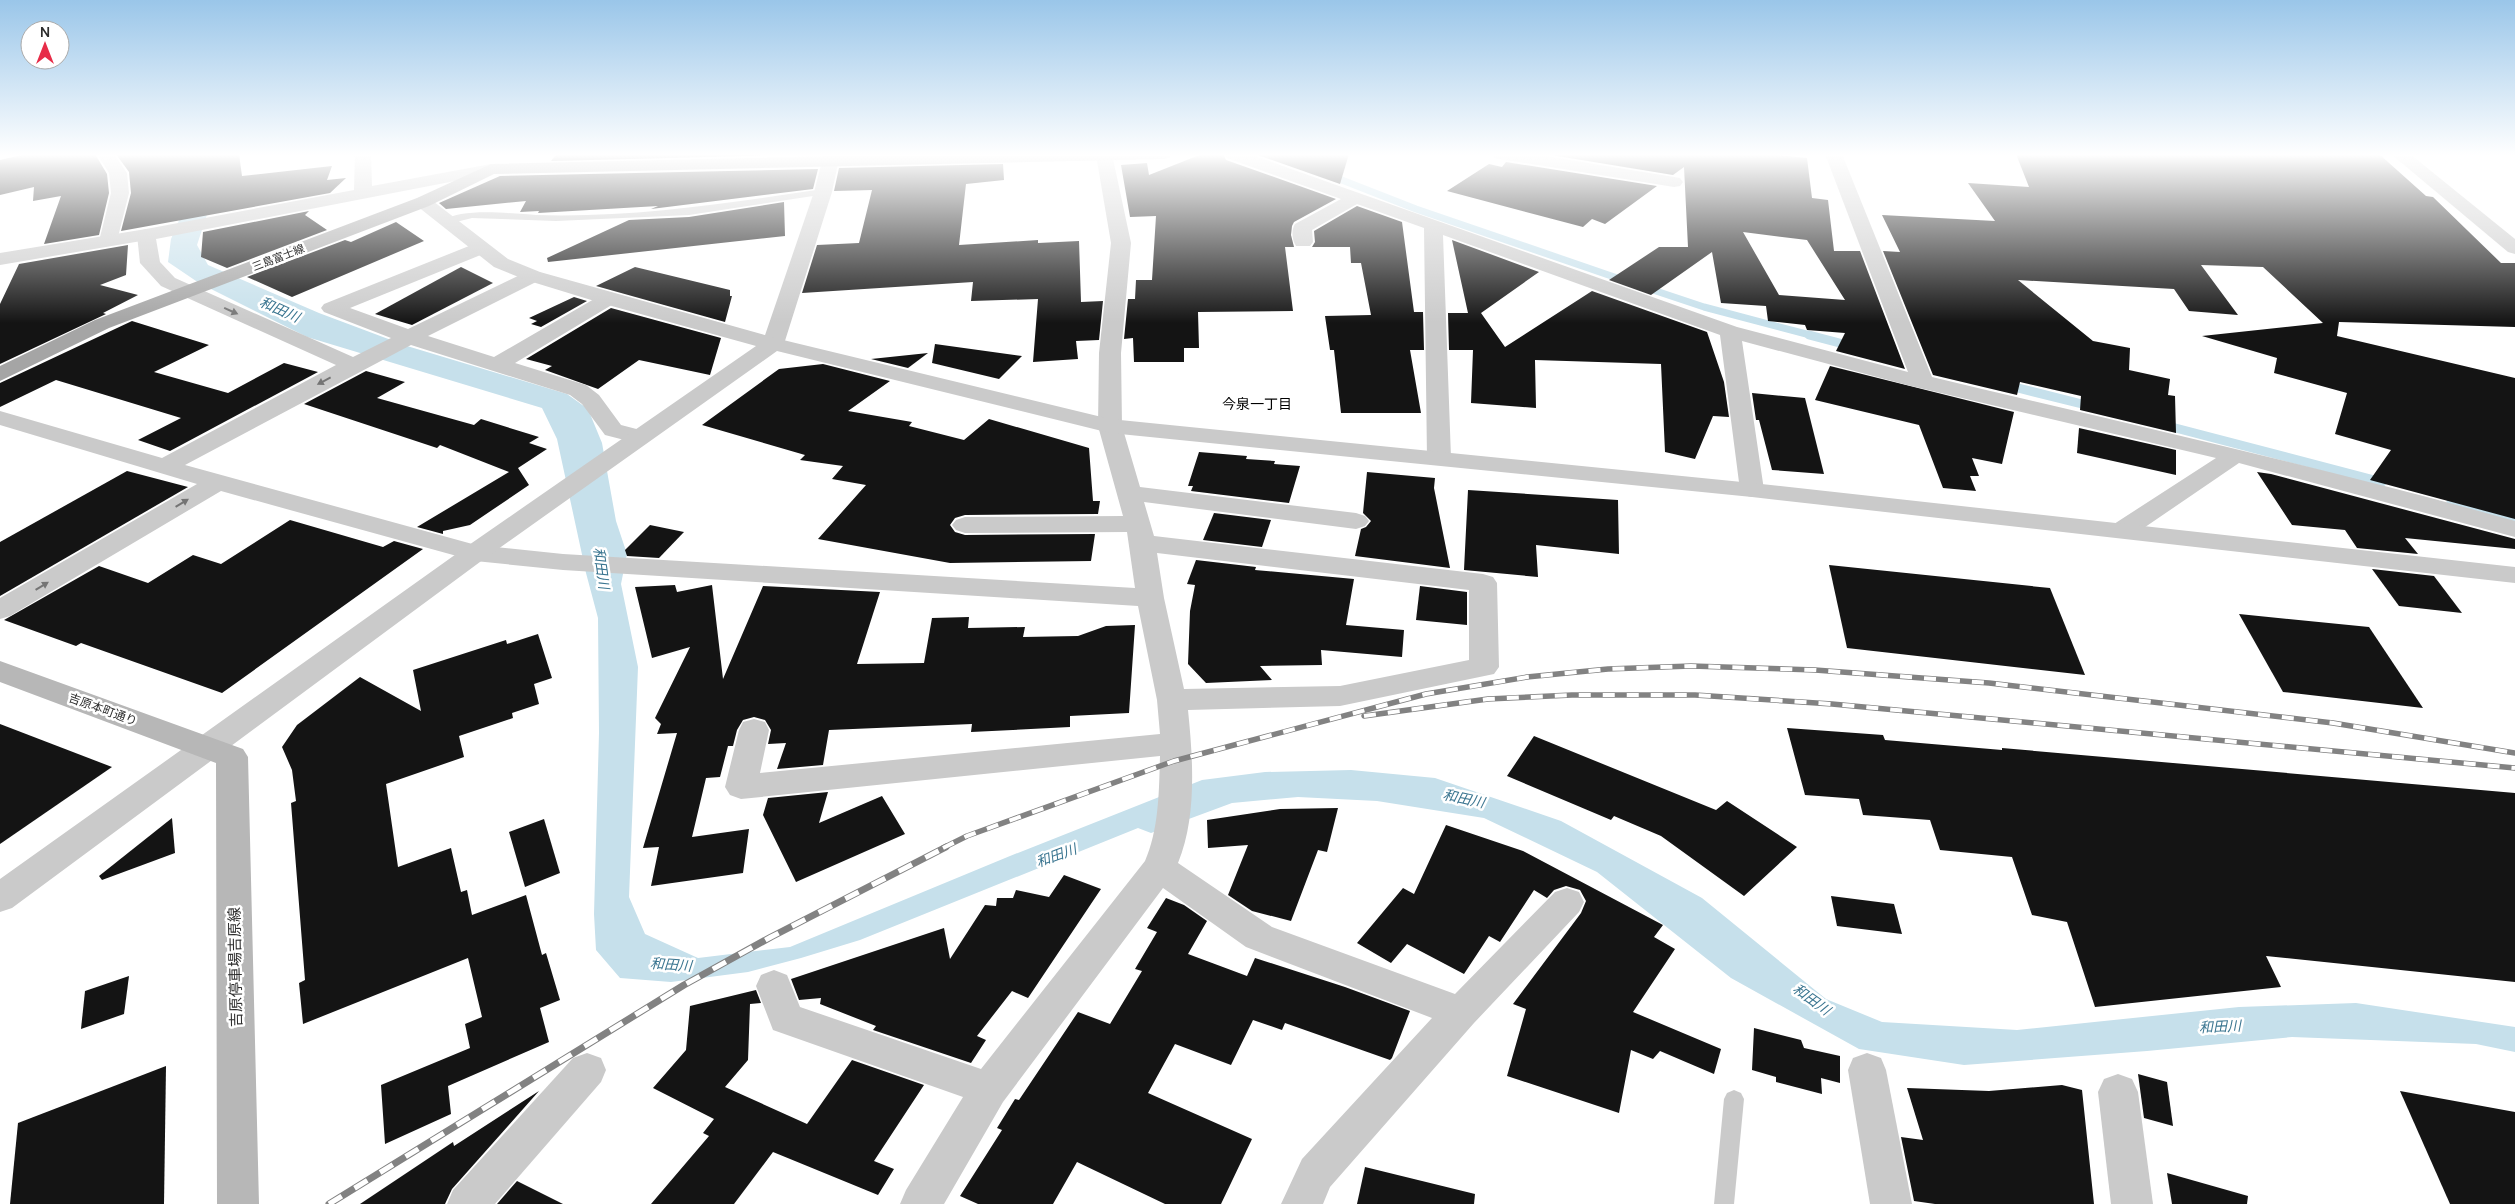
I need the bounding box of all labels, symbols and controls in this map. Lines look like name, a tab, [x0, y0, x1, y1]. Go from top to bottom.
north arrow	[20, 20, 70, 70]
text: N	[40, 22, 50, 41]
street label: 三島富士線	[250, 240, 306, 274]
water label: 和田川	[257, 292, 305, 327]
one-way arrow	[224, 307, 238, 315]
one-way arrow	[317, 376, 330, 385]
district label: 今泉一丁目	[1222, 394, 1292, 413]
one-way arrow	[174, 499, 189, 507]
water label: 和田川	[590, 546, 615, 592]
one-way arrow	[35, 581, 49, 590]
street label: 吉原本町通り	[66, 689, 140, 729]
water label: 和田川	[1441, 784, 1488, 812]
water label: 和田川	[1033, 838, 1081, 871]
street label: 吉原停車場吉原線	[223, 907, 247, 1027]
water label: 和田川	[649, 953, 695, 975]
water label: 和田川	[1789, 979, 1836, 1020]
water label: 和田川	[2199, 1015, 2243, 1037]

